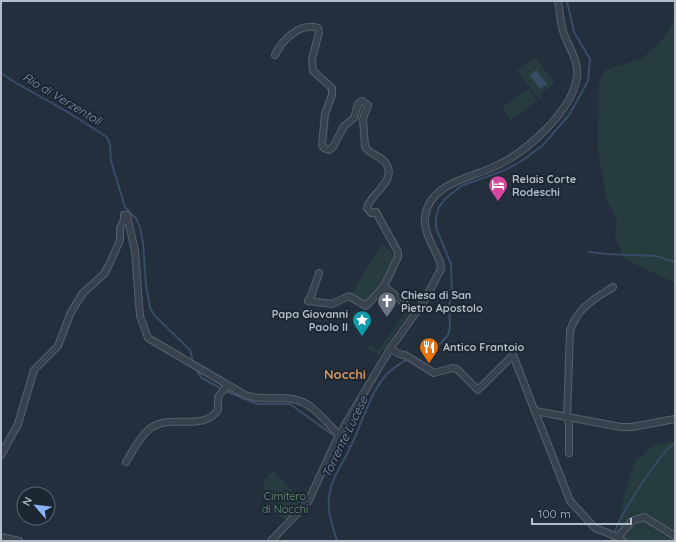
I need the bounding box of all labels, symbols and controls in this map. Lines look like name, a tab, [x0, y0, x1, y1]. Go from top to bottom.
water label: Rio di Verzentoli	[20, 69, 106, 129]
place label: Relais Corte Rodeschi	[512, 172, 577, 199]
hotel icon: Relais Corte Rodeschi	[487, 174, 509, 202]
place label: Chiesa di San Pietro Apostolo	[401, 288, 483, 315]
church icon: Chiesa di San Pietro Apostolo	[376, 290, 398, 318]
place label: Papa Giovanni Paolo II	[272, 307, 348, 334]
place icon: Papa Giovanni Paolo II	[351, 309, 373, 337]
restaurant icon: Antico Frantoio	[418, 336, 440, 364]
place label: Antico Frantoio	[443, 340, 524, 354]
district label: Nocchi	[324, 366, 366, 382]
water label: Torrente Lucese	[318, 393, 371, 480]
north arrow	[16, 486, 56, 526]
park label: Cimitero di Nocchi	[262, 489, 308, 516]
text: N	[19, 494, 35, 508]
scale bar	[532, 500, 631, 526]
text: 100 m	[538, 506, 571, 521]

